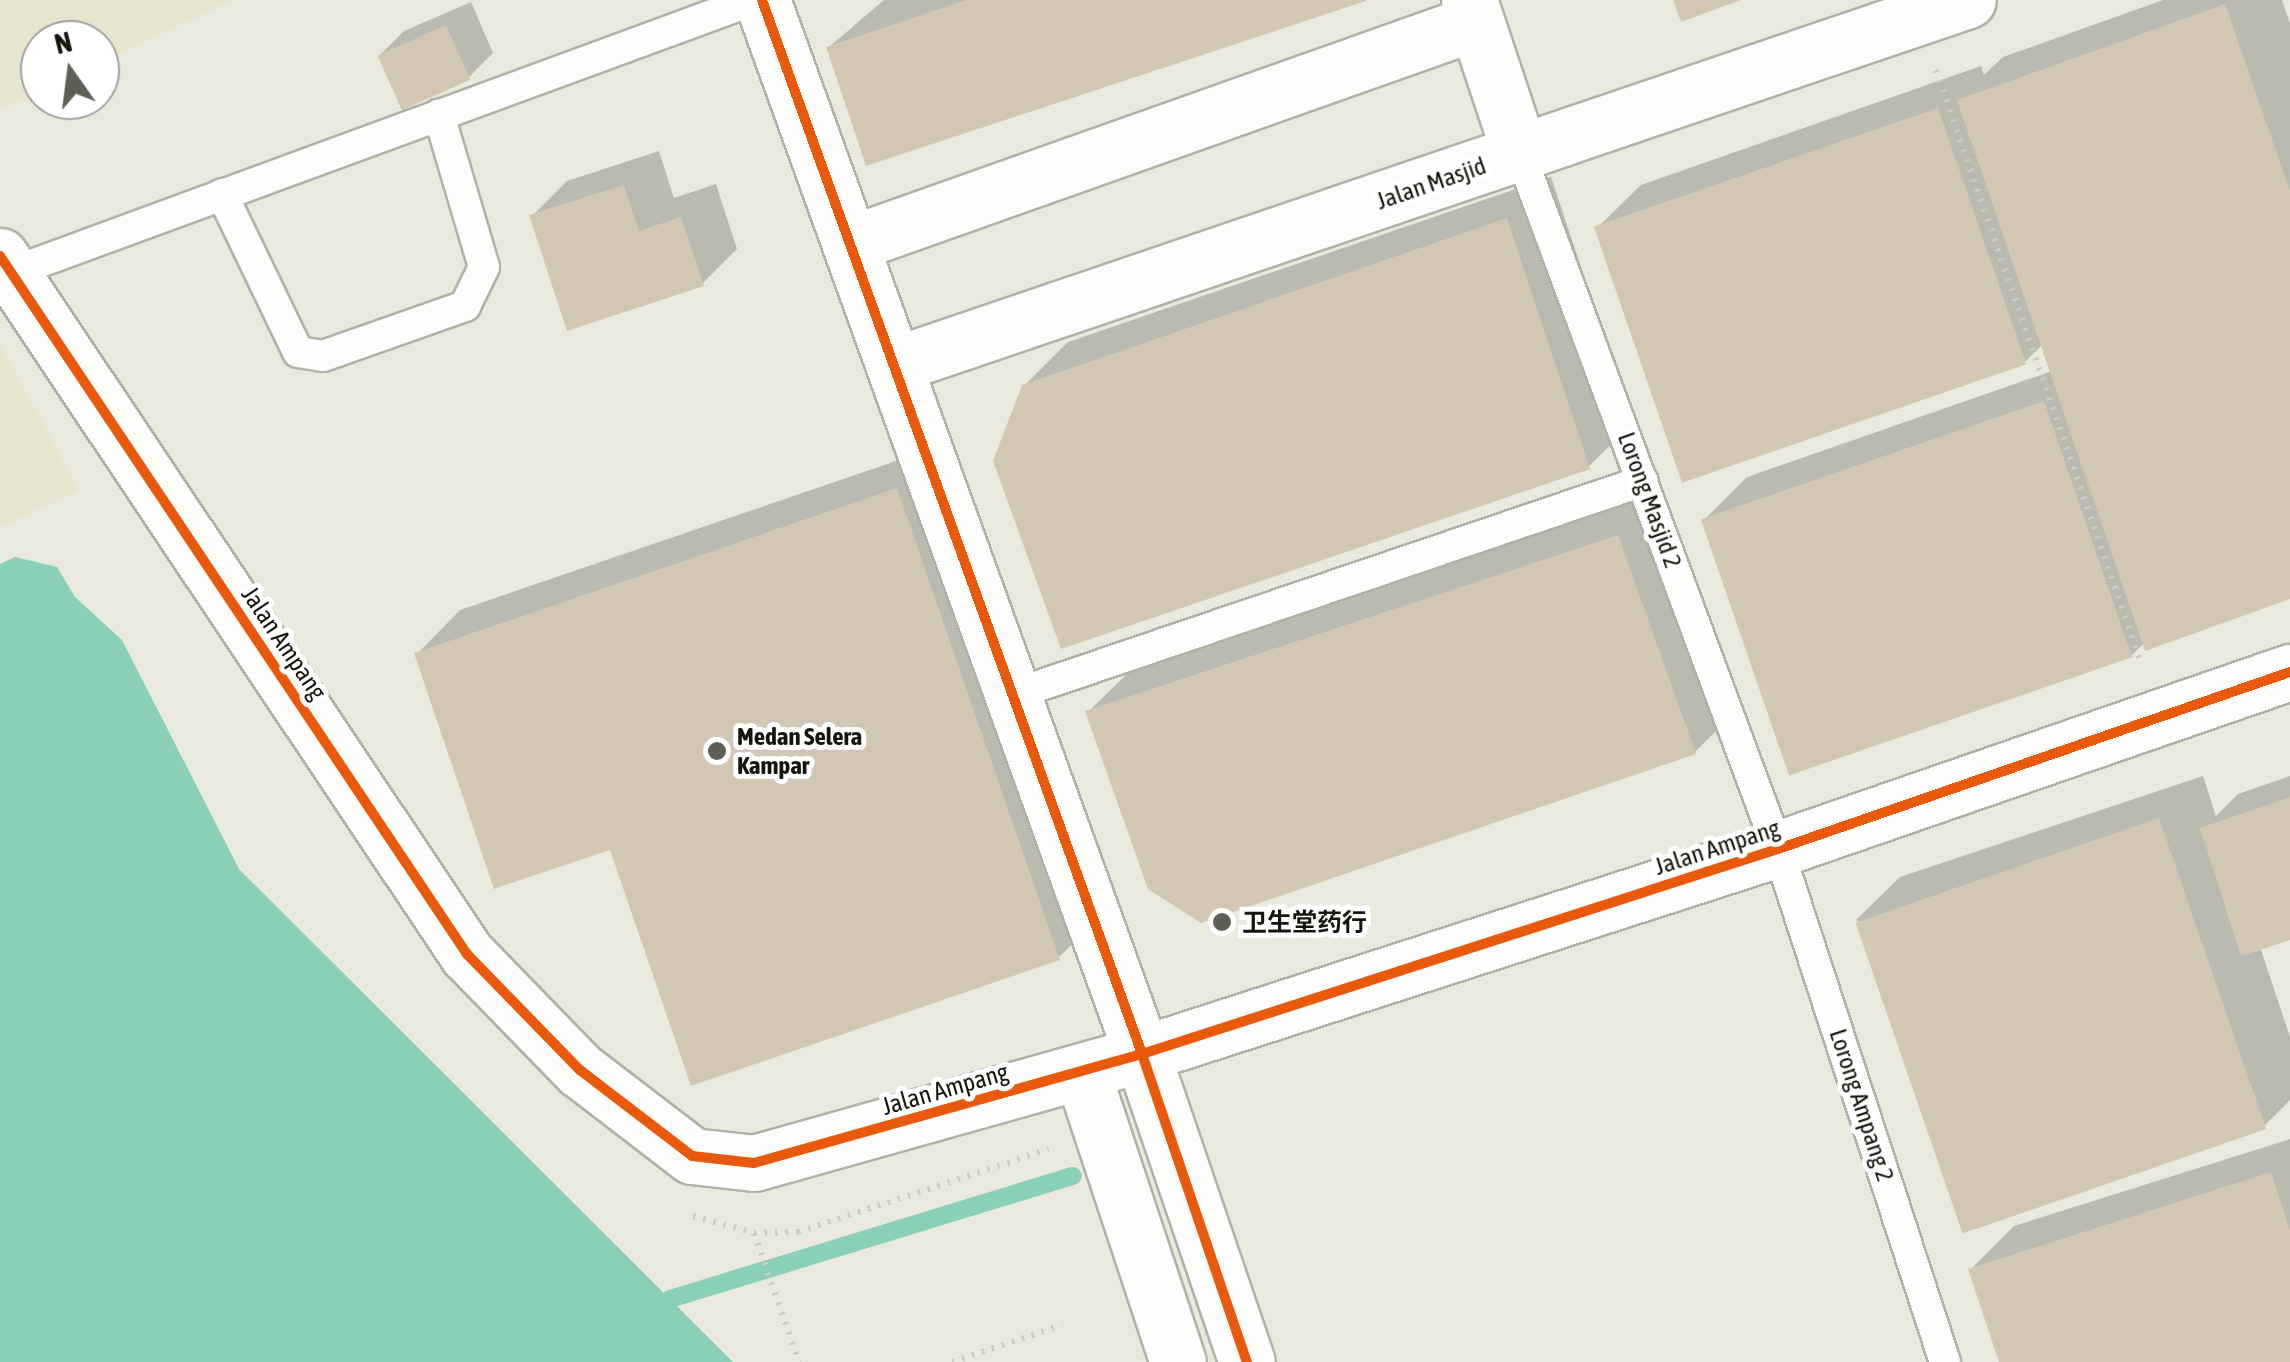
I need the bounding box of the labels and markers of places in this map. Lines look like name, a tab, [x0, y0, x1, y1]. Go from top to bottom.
place label: Medan Selera Kampar	[737, 722, 862, 781]
marker: Medan Selera Kampar	[706, 740, 728, 762]
place label: 卫生堂药行	[1242, 907, 1367, 937]
marker: 卫生堂药行	[1211, 911, 1233, 933]

